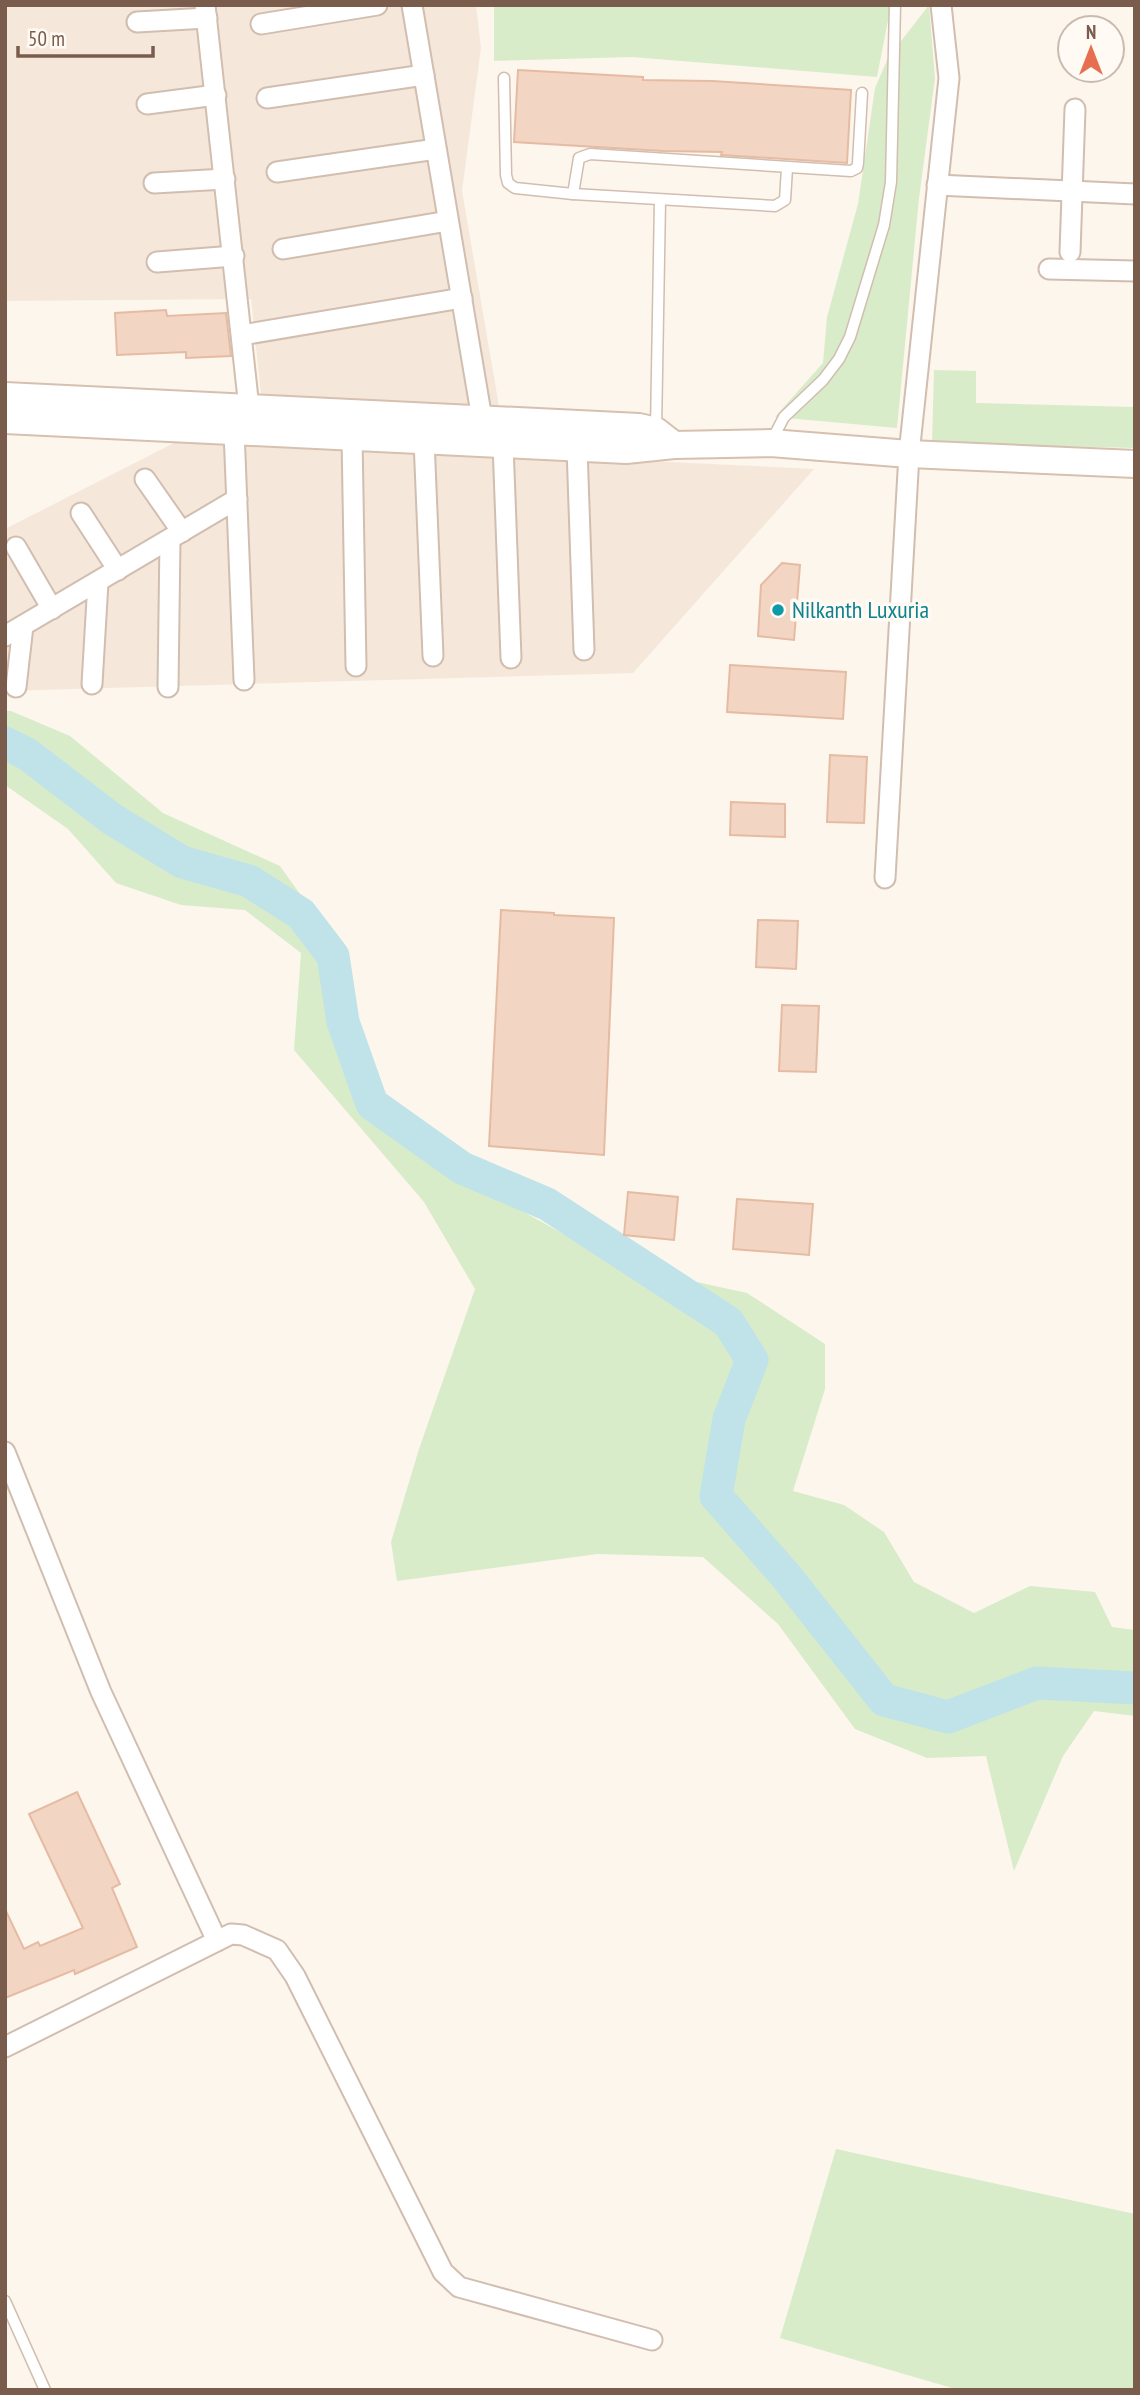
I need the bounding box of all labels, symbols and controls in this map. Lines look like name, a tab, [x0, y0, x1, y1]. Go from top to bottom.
scale bar	[18, 14, 152, 58]
north arrow	[1056, 14, 1126, 84]
text: N	[1086, 20, 1096, 44]
text: 50 m	[28, 25, 65, 52]
place label: Nilkanth Luxuria	[792, 594, 929, 625]
marker: Nilkanth Luxuria	[770, 602, 786, 618]

